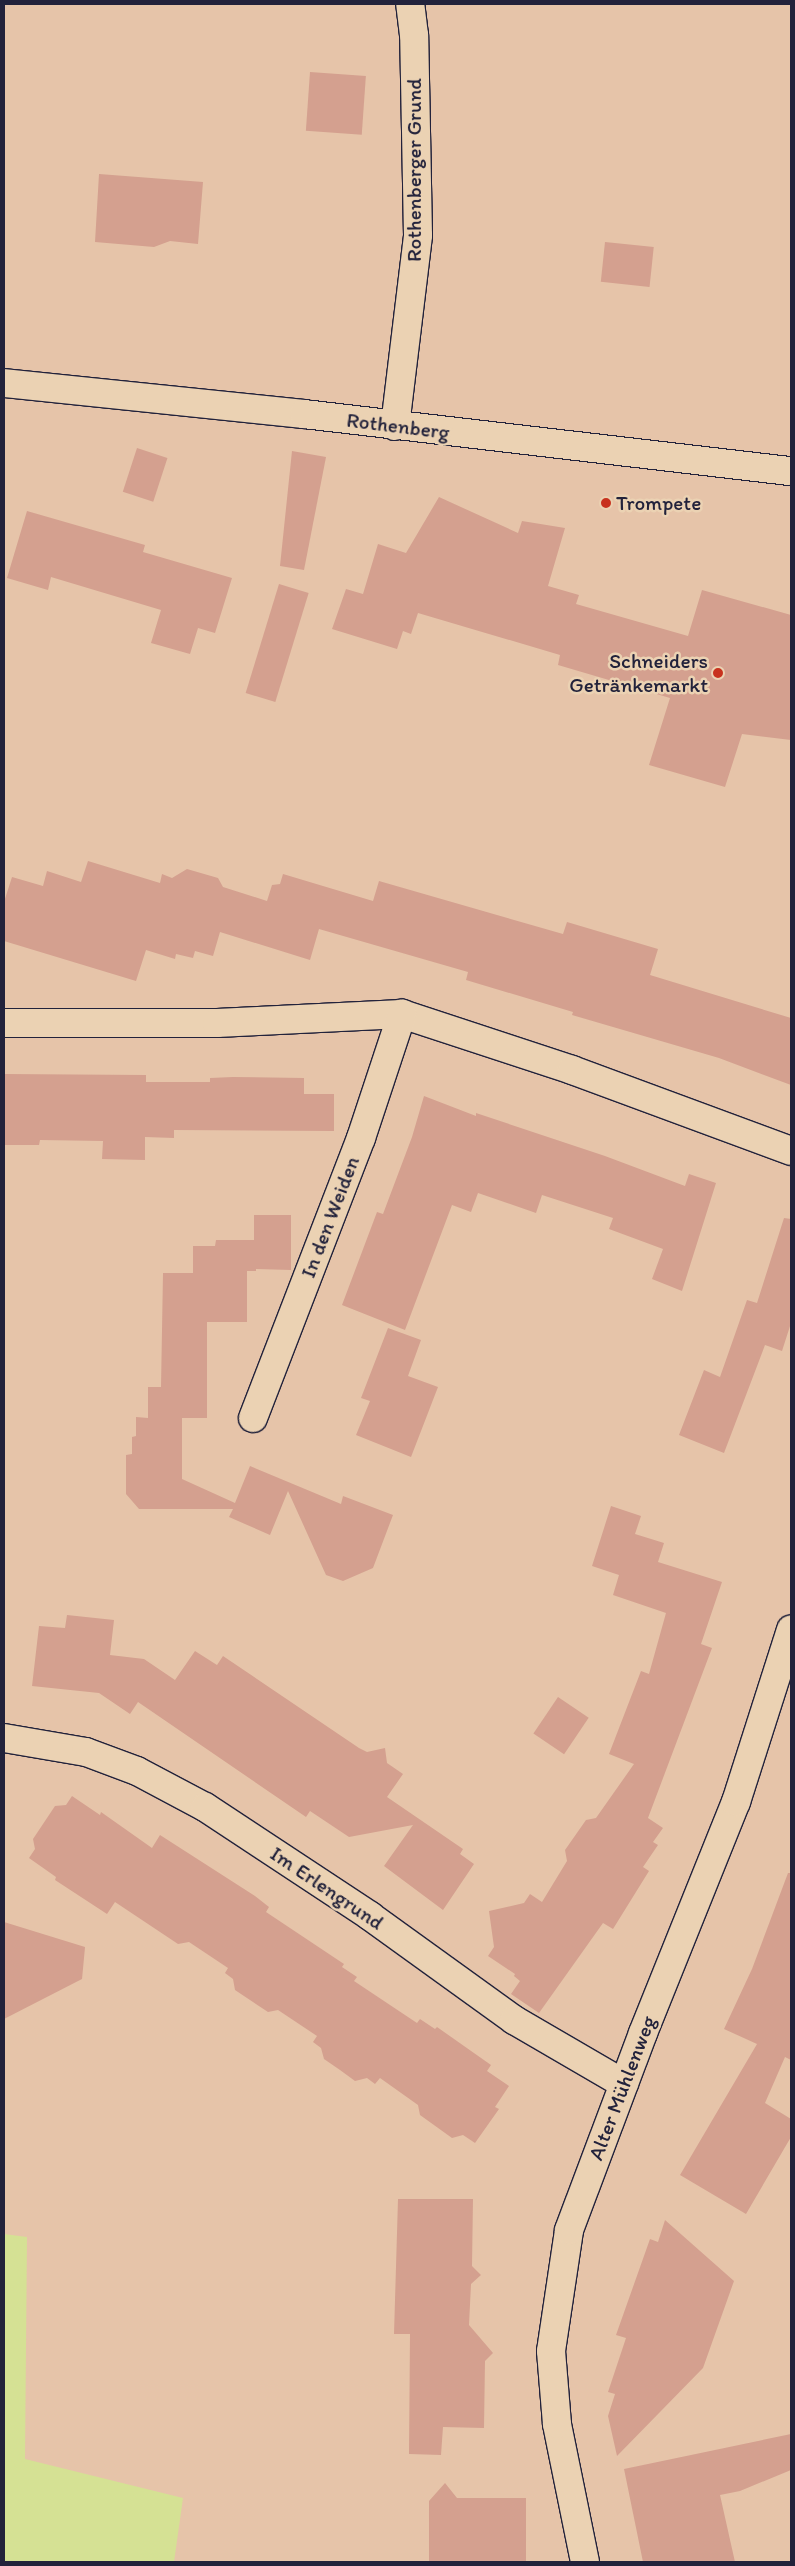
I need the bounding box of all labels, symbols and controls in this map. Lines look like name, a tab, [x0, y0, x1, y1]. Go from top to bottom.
street label: Rothenberger Grund	[401, 78, 427, 262]
street label: Rothenberg	[345, 407, 451, 445]
place label: Trompete	[616, 490, 701, 516]
marker: Trompete	[600, 497, 612, 509]
place label: Schneiders Getränkemarkt	[569, 648, 708, 698]
marker: Schneiders Getränkemarkt	[712, 667, 724, 679]
street label: In den Weiden	[295, 1153, 365, 1281]
street label: Im Erlengrund	[265, 1841, 389, 1935]
street label: Alter Mühlenweg	[583, 2012, 661, 2164]

